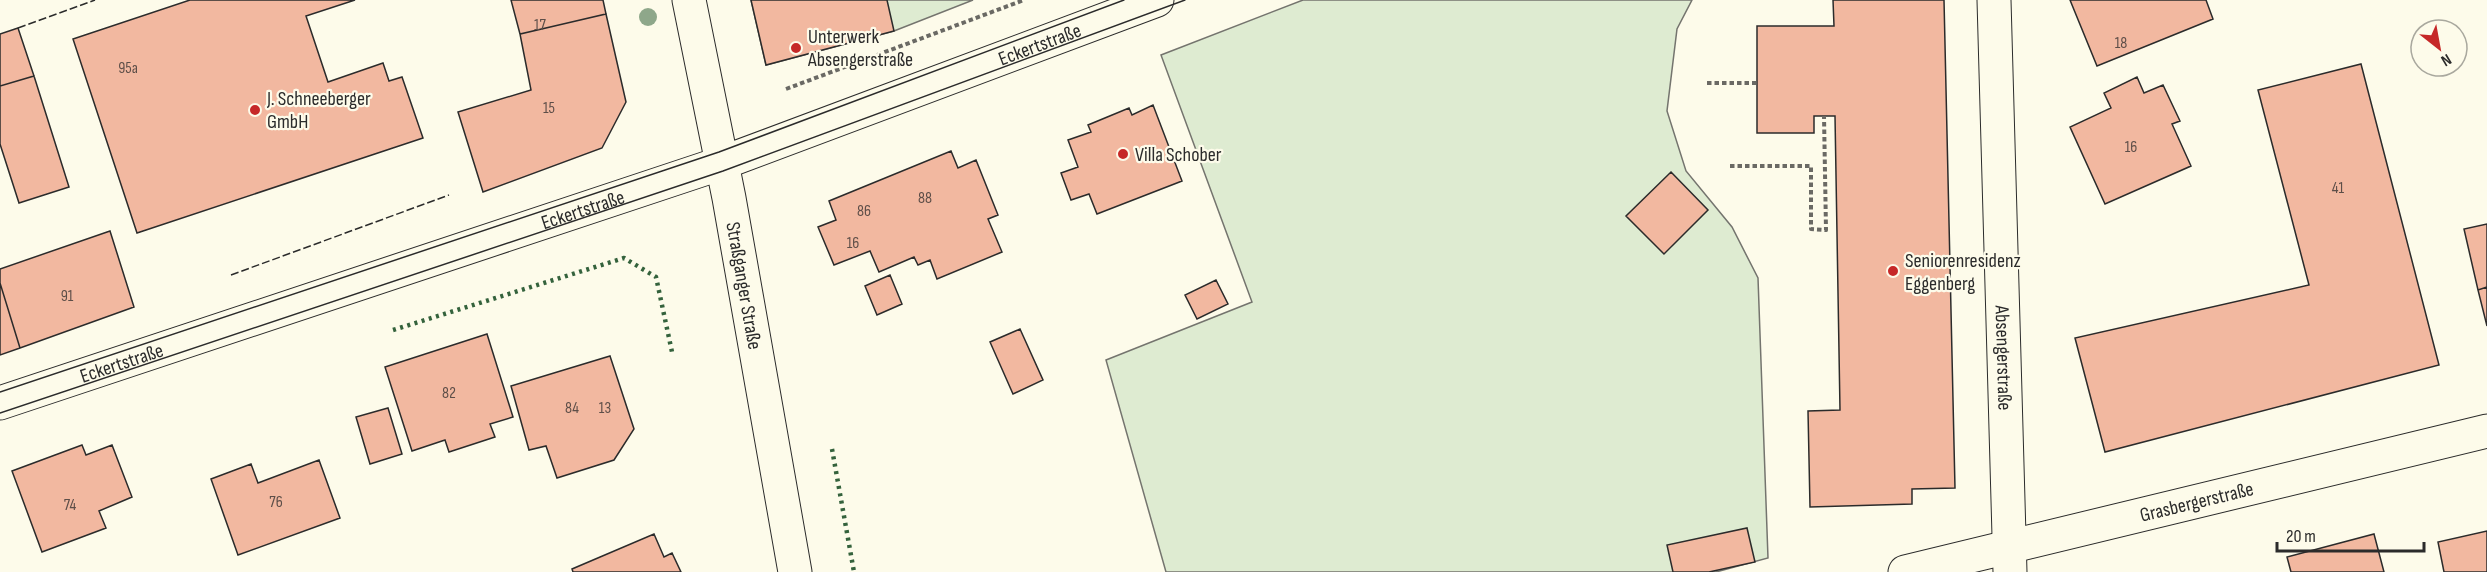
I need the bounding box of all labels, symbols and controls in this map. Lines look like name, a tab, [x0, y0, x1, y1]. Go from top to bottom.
house number: 17	[534, 16, 547, 35]
north arrow	[2409, 18, 2469, 78]
street label: Eckertstraße	[995, 19, 1085, 71]
place label: Unterwerk Absengerstraße	[807, 25, 913, 72]
house number: 18	[2115, 34, 2127, 53]
marker: Unterwerk Absengerstraße	[789, 41, 803, 55]
text: N	[2437, 49, 2455, 70]
house number: 95a	[118, 59, 138, 78]
place label: J. Schneeberger GmbH	[266, 87, 371, 134]
house number: 15	[543, 99, 555, 118]
marker: J. Schneeberger GmbH	[248, 103, 262, 117]
house number: 16	[2125, 138, 2137, 157]
place label: Villa Schober	[1135, 143, 1222, 167]
marker: Villa Schober	[1116, 147, 1130, 161]
house number: 41	[2332, 179, 2345, 198]
street label: Eckertstraße	[538, 185, 628, 235]
house number: 88	[918, 189, 932, 208]
house number: 86	[857, 202, 871, 221]
street label: Straßganger Straße	[720, 220, 767, 352]
house number: 16	[847, 234, 859, 253]
place label: Seniorenresidenz Eggenberg	[1905, 249, 2021, 296]
marker: Seniorenresidenz Eggenberg	[1886, 264, 1900, 278]
house number: 91	[61, 287, 74, 306]
street label: Absengerstraße	[1990, 304, 2016, 411]
street label: Eckertstraße	[77, 339, 167, 389]
house number: 82	[442, 384, 456, 403]
house number: 84	[565, 399, 579, 418]
house number: 13	[599, 399, 611, 418]
street label: Grasbergerstraße	[2138, 477, 2256, 528]
house number: 76	[269, 493, 283, 512]
house number: 74	[64, 496, 76, 515]
scale bar	[2277, 515, 2424, 553]
text: 20 m	[2286, 526, 2316, 547]

